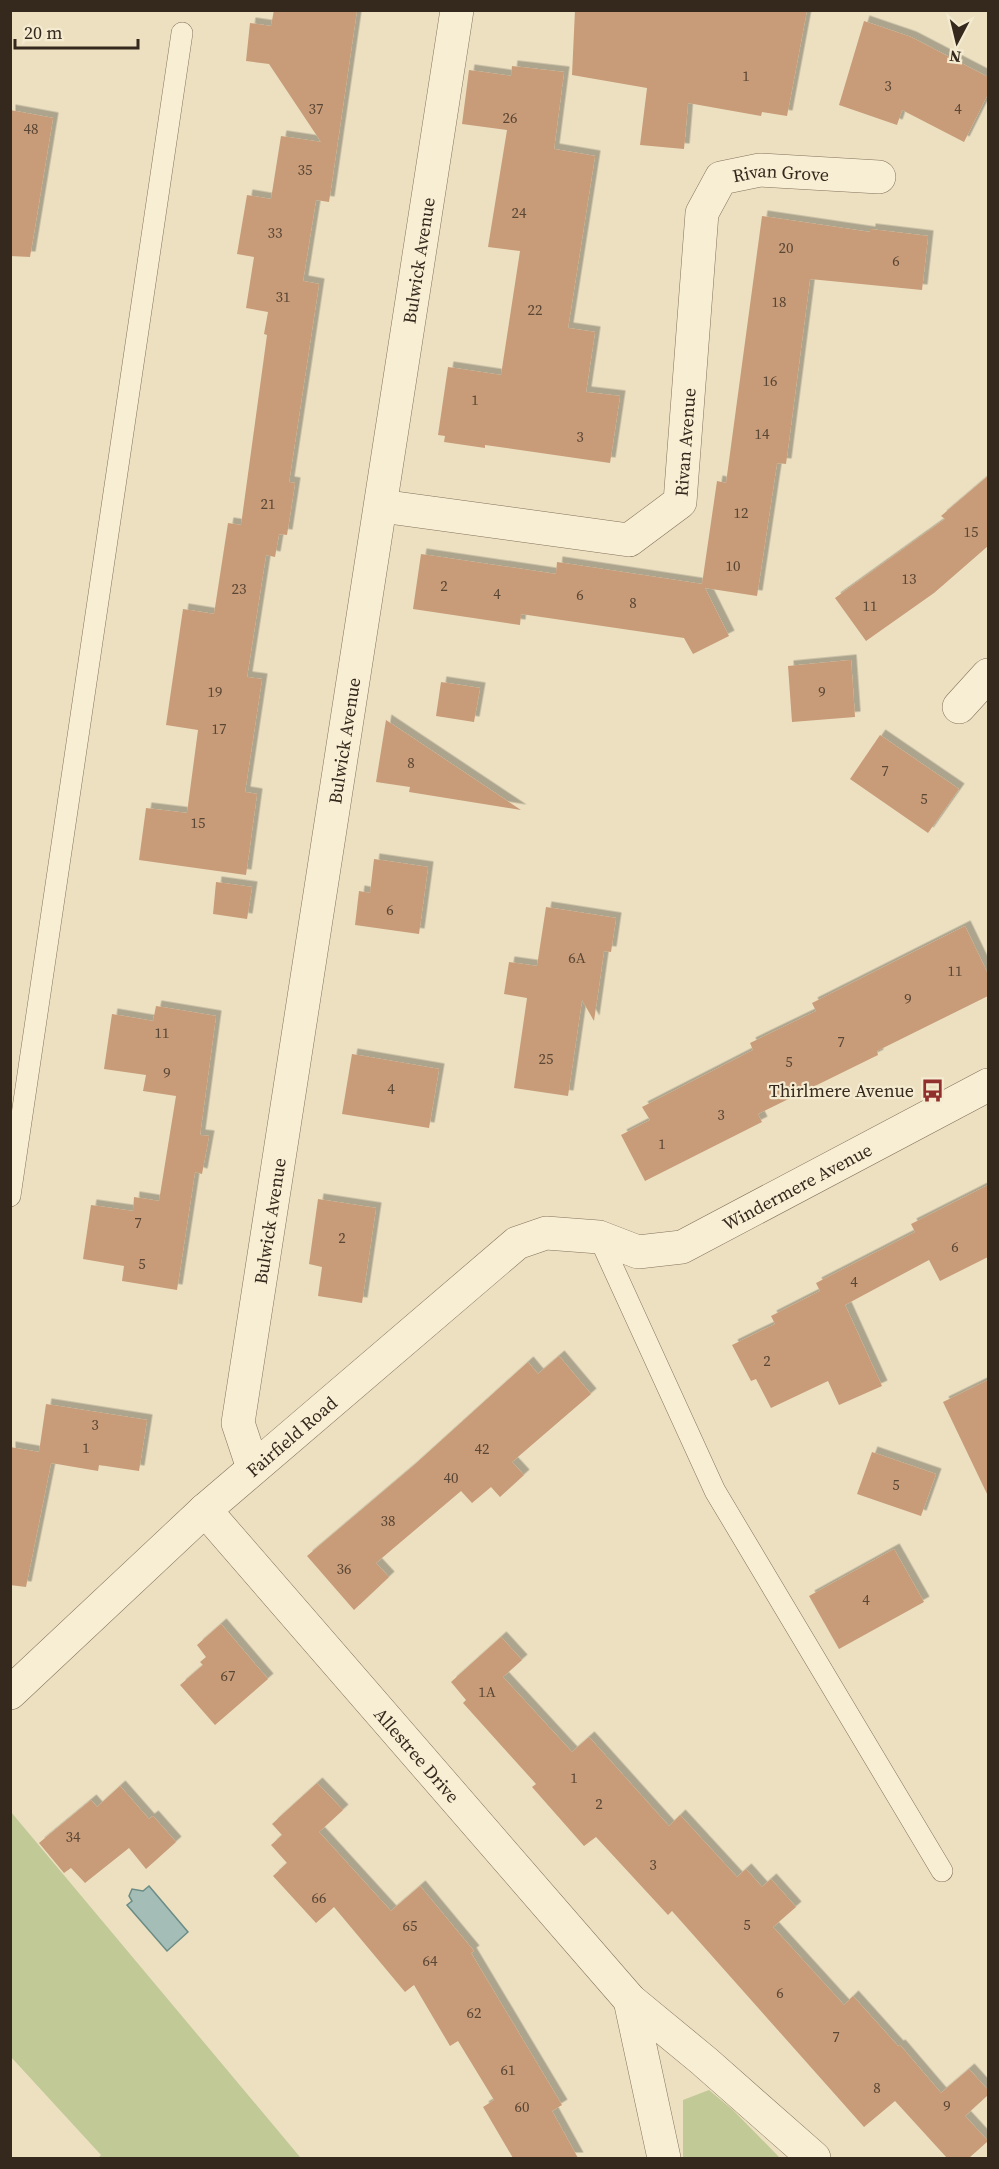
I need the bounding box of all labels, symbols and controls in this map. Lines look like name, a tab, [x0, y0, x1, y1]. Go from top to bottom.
scale bar	[15, 12, 138, 50]
north arrow	[927, 12, 987, 72]
text: 20 m	[24, 20, 62, 45]
text: N	[948, 45, 962, 69]
house number: 1	[742, 65, 750, 86]
house number: 3	[884, 75, 892, 96]
house number: 37	[308, 98, 324, 119]
house number: 4	[954, 98, 962, 119]
house number: 26	[502, 107, 518, 128]
house number: 48	[23, 118, 39, 139]
street label: Rivan Grove	[730, 157, 830, 188]
house number: 35	[297, 159, 313, 180]
street label: Bulwick Avenue	[396, 195, 440, 325]
house number: 24	[511, 202, 527, 223]
house number: 33	[267, 222, 283, 243]
house number: 20	[778, 237, 794, 258]
house number: 6	[892, 250, 900, 271]
house number: 31	[275, 286, 291, 307]
house number: 18	[771, 291, 787, 312]
house number: 22	[527, 299, 543, 320]
house number: 16	[762, 370, 778, 391]
street label: Rivan Avenue	[668, 387, 701, 497]
house number: 1	[471, 389, 479, 410]
house number: 14	[754, 423, 770, 444]
house number: 3	[576, 426, 584, 447]
house number: 21	[260, 493, 276, 514]
house number: 12	[733, 502, 749, 523]
house number: 15	[963, 521, 979, 542]
house number: 10	[725, 555, 741, 576]
house number: 13	[901, 568, 917, 589]
house number: 2	[440, 575, 448, 596]
house number: 23	[231, 578, 247, 599]
house number: 4	[493, 583, 501, 604]
house number: 6	[576, 584, 584, 605]
house number: 8	[629, 592, 637, 613]
house number: 11	[862, 595, 878, 616]
street label: Bulwick Avenue	[322, 676, 366, 806]
house number: 19	[207, 681, 223, 702]
house number: 9	[818, 681, 826, 702]
house number: 17	[211, 718, 227, 739]
house number: 8	[407, 752, 415, 773]
house number: 7	[881, 760, 889, 781]
house number: 5	[920, 788, 928, 809]
house number: 15	[190, 812, 206, 833]
house number: 6	[386, 899, 394, 920]
house number: 6A	[568, 947, 586, 968]
house number: 11	[947, 960, 963, 981]
house number: 9	[904, 988, 912, 1009]
house number: 11	[154, 1022, 170, 1043]
house number: 7	[837, 1031, 845, 1052]
house number: 25	[538, 1048, 554, 1069]
house number: 5	[785, 1051, 793, 1072]
house number: 9	[163, 1062, 171, 1083]
bus stop icon: Thirlmere Avenue	[919, 1077, 945, 1103]
house number: 4	[387, 1078, 395, 1099]
place label: Thirlmere Avenue	[769, 1078, 914, 1103]
house number: 3	[717, 1104, 725, 1125]
house number: 1	[658, 1133, 666, 1154]
street label: Windermere Avenue	[718, 1136, 876, 1236]
street label: Bulwick Avenue	[247, 1156, 291, 1286]
house number: 7	[134, 1212, 142, 1233]
house number: 2	[338, 1227, 346, 1248]
house number: 6	[951, 1236, 959, 1257]
house number: 5	[138, 1253, 146, 1274]
house number: 4	[850, 1271, 858, 1292]
house number: 2	[763, 1350, 771, 1371]
street label: Fairfield Road	[240, 1390, 342, 1482]
house number: 3	[91, 1414, 99, 1435]
house number: 1	[82, 1437, 90, 1458]
house number: 42	[474, 1438, 490, 1459]
house number: 40	[443, 1467, 459, 1488]
house number: 5	[892, 1474, 900, 1495]
house number: 38	[380, 1510, 396, 1531]
house number: 36	[336, 1558, 352, 1579]
house number: 4	[862, 1589, 870, 1610]
house number: 67	[220, 1665, 236, 1686]
house number: 1A	[478, 1681, 496, 1702]
street label: Allestree Drive	[369, 1702, 466, 1808]
house number: 1	[570, 1767, 578, 1788]
house number: 2	[595, 1793, 603, 1814]
house number: 34	[65, 1826, 81, 1847]
house number: 3	[649, 1854, 657, 1875]
house number: 66	[311, 1887, 327, 1908]
house number: 5	[743, 1914, 751, 1935]
house number: 65	[402, 1915, 418, 1936]
house number: 64	[422, 1950, 438, 1971]
house number: 6	[776, 1982, 784, 2003]
house number: 62	[466, 2002, 482, 2023]
house number: 7	[832, 2026, 840, 2047]
house number: 61	[500, 2059, 516, 2080]
house number: 8	[873, 2077, 881, 2098]
house number: 9	[943, 2095, 951, 2116]
house number: 60	[514, 2096, 530, 2117]

